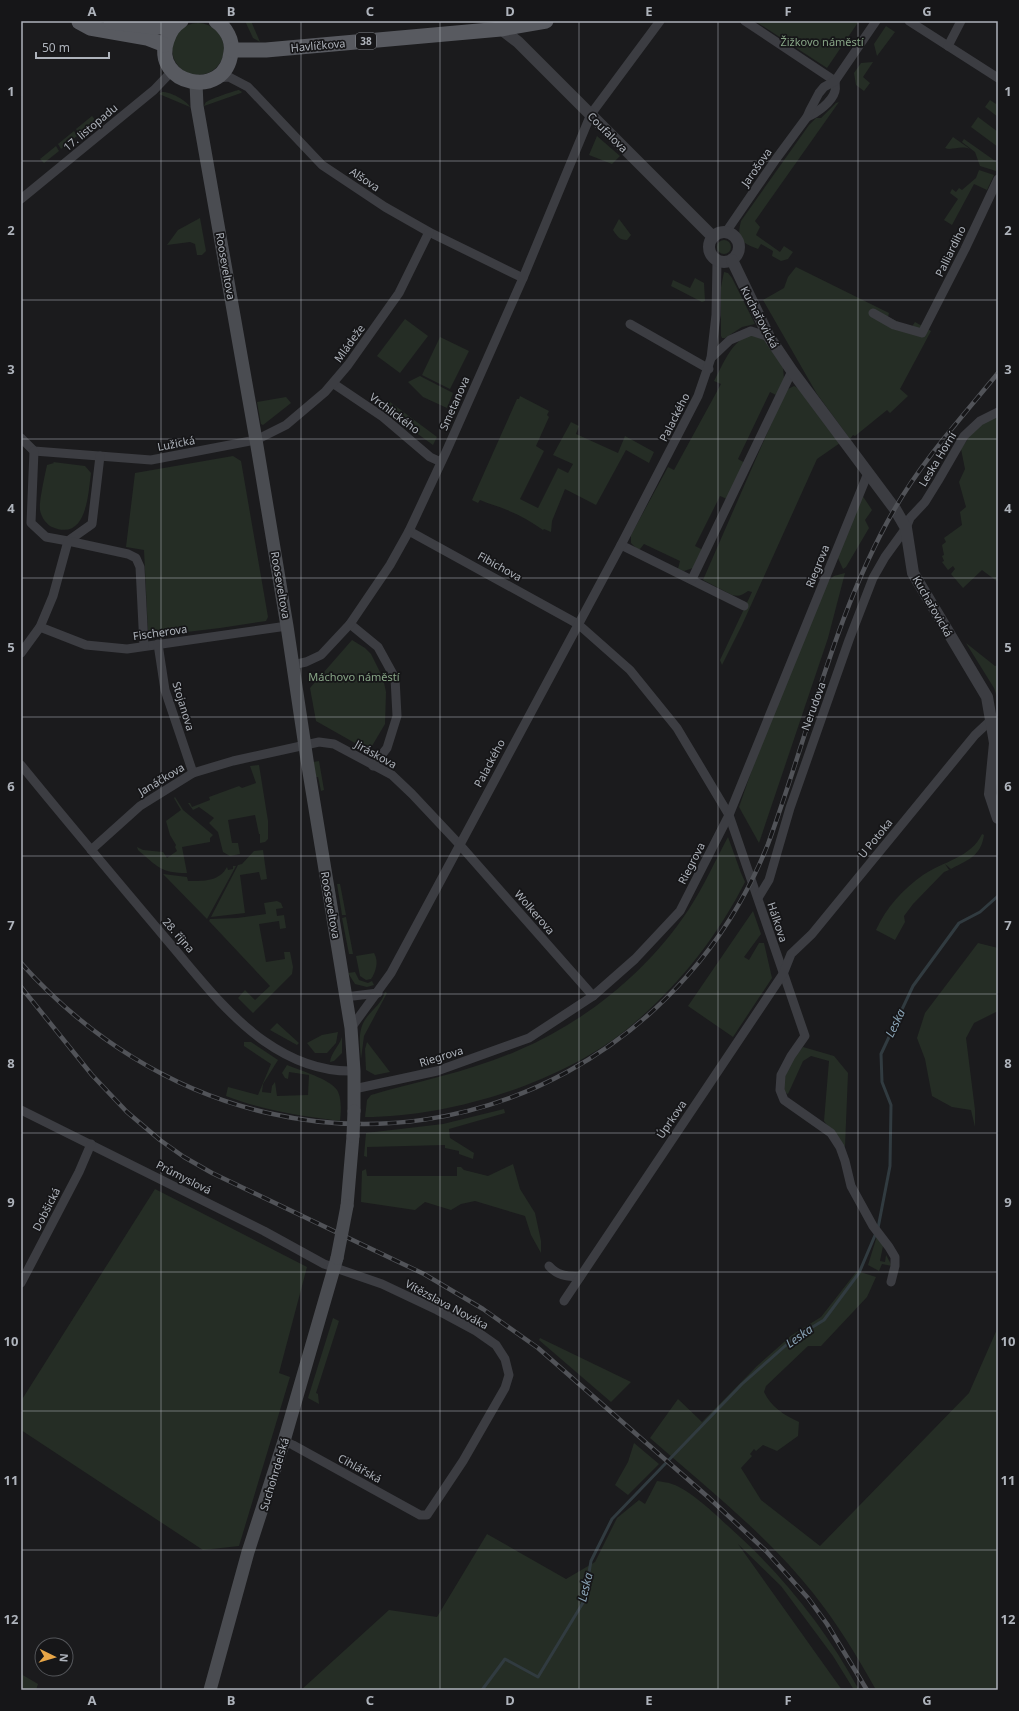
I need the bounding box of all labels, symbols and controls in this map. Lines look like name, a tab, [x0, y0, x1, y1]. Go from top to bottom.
text: A	[88, 2, 97, 20]
text: B	[227, 2, 235, 20]
text: C	[366, 2, 374, 20]
text: D	[505, 2, 515, 20]
text: E	[645, 2, 653, 20]
text: F	[784, 2, 792, 20]
text: G	[922, 2, 932, 20]
road number: 38	[356, 33, 376, 49]
scale bar	[36, 34, 109, 60]
park label: Žižkovo náměstí	[780, 34, 865, 49]
street label: Havlíčkova	[290, 35, 346, 55]
text: 50 m	[42, 39, 70, 56]
text: 1	[7, 82, 15, 100]
text: 1	[1004, 82, 1012, 100]
street label: 17. listopadu	[60, 100, 120, 154]
street label: Coufalova	[585, 109, 631, 155]
street label: Jarošova	[737, 145, 775, 190]
street label: Alšova	[347, 163, 383, 195]
text: 2	[7, 221, 15, 239]
text: 2	[1004, 221, 1012, 239]
street label: Palliardiho	[931, 223, 969, 279]
street label: Rooseveltova	[213, 231, 239, 301]
street label: Kuchařovická	[737, 283, 783, 351]
street label: Mládeže	[330, 321, 368, 365]
text: 3	[7, 360, 15, 378]
text: 3	[1004, 360, 1012, 378]
street label: Smetanova	[435, 374, 473, 432]
street label: Vrchlického	[367, 389, 423, 437]
street label: Palackého	[655, 390, 693, 444]
street label: Leska Horní	[915, 428, 960, 489]
street label: Lužická	[156, 432, 196, 454]
text: 4	[7, 499, 15, 517]
text: 4	[1004, 499, 1012, 517]
street label: Riegrova	[802, 542, 832, 590]
street label: Fibichova	[475, 548, 525, 584]
street label: Rooseveltova	[268, 550, 294, 620]
street label: Kuchařovická	[909, 573, 957, 639]
street label: Fischerova	[132, 621, 188, 643]
text: 5	[7, 638, 15, 656]
text: 5	[1004, 638, 1012, 656]
park label: Máchovo náměstí	[308, 669, 401, 684]
street label: Stojanova	[169, 680, 199, 732]
street label: Nerudova	[797, 680, 829, 732]
street label: Jiráskova	[352, 736, 400, 772]
street label: Palackého	[470, 736, 508, 790]
street label: Janáčkova	[134, 759, 187, 799]
text: 6	[7, 777, 15, 795]
text: 6	[1004, 777, 1012, 795]
street label: U Potoka	[854, 815, 896, 861]
street label: Riegrova	[674, 839, 708, 887]
street label: Rooseveltova	[318, 870, 344, 940]
street label: Wolkerova	[512, 887, 558, 937]
street label: Hálkova	[764, 900, 792, 944]
street label: 28. října	[160, 914, 198, 956]
text: 7	[7, 916, 15, 934]
text: 7	[1004, 916, 1012, 934]
water label: Leska	[881, 1006, 909, 1040]
street label: Riegrova	[417, 1042, 465, 1070]
text: 8	[7, 1054, 15, 1072]
text: 8	[1004, 1054, 1012, 1072]
street label: Úprkova	[653, 1097, 689, 1141]
street label: Průmyslová	[154, 1157, 214, 1197]
street label: Dobšická	[29, 1185, 63, 1233]
text: 9	[7, 1193, 15, 1211]
text: 9	[1004, 1193, 1012, 1211]
street label: Vítězslava Nováka	[403, 1276, 491, 1332]
water label: Leska	[782, 1320, 816, 1351]
text: 10	[4, 1332, 18, 1350]
text: 10	[1001, 1332, 1015, 1350]
street label: Suchohrdelská	[256, 1436, 292, 1512]
street label: Cihlářská	[336, 1450, 384, 1486]
text: 11	[4, 1471, 18, 1489]
text: 11	[1001, 1471, 1015, 1489]
water label: Leska	[573, 1570, 597, 1603]
text: 12	[4, 1610, 18, 1628]
text: 12	[1001, 1610, 1015, 1628]
north arrow	[34, 1637, 74, 1677]
text: N	[57, 1653, 72, 1663]
text: A	[88, 1691, 97, 1709]
text: B	[227, 1691, 235, 1709]
text: C	[366, 1691, 374, 1709]
text: D	[505, 1691, 515, 1709]
text: E	[645, 1691, 653, 1709]
text: F	[784, 1691, 792, 1709]
text: G	[922, 1691, 932, 1709]

